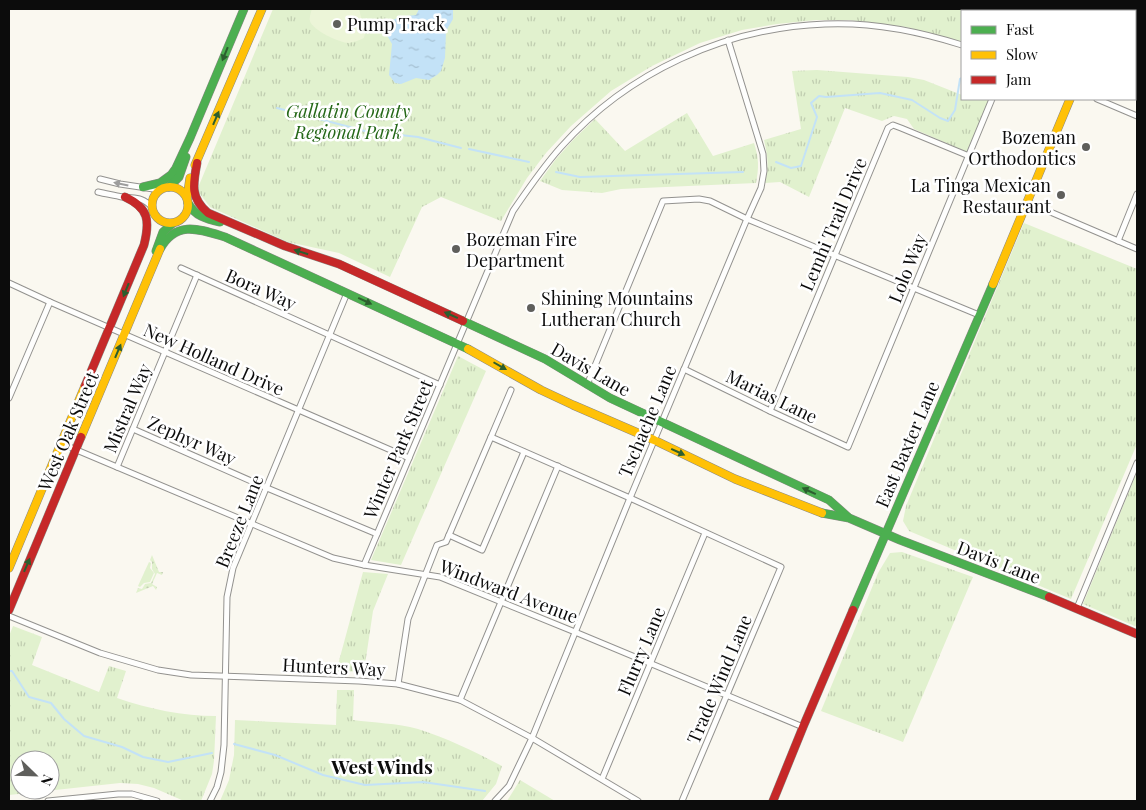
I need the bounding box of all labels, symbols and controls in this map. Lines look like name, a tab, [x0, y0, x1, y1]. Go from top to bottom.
legend	[961, 10, 1136, 100]
place label: Pump Track	[347, 12, 445, 36]
marker: Pump Track	[331, 18, 343, 30]
text: Fast	[1006, 19, 1035, 39]
text: Slow	[1006, 44, 1038, 64]
one-way arrow	[221, 47, 229, 62]
text: Jam	[1005, 69, 1032, 89]
park label: Gallatin County Regional Park	[286, 99, 410, 144]
one-way arrow	[212, 110, 220, 125]
place label: Bozeman Orthodontics	[968, 125, 1076, 170]
marker: Bozeman Orthodontics	[1080, 141, 1092, 153]
street label: Lemhi Trail Drive	[794, 154, 872, 294]
place label: La Tinga Mexican Restaurant	[911, 173, 1052, 218]
one-way arrow	[114, 180, 129, 188]
marker: La Tinga Mexican Restaurant	[1055, 189, 1067, 201]
place label: Bozeman Fire Department	[466, 227, 577, 272]
street label: Lolo Way	[882, 230, 932, 306]
marker: Bozeman Fire Department	[450, 243, 462, 255]
one-way arrow	[293, 247, 308, 255]
street label: Bora Way	[222, 263, 300, 315]
one-way arrow	[121, 283, 129, 297]
place label: Shining Mountains Lutheran Church	[541, 286, 693, 331]
one-way arrow	[358, 298, 372, 306]
marker: Shining Mountains Lutheran Church	[525, 302, 537, 314]
one-way arrow	[444, 310, 458, 318]
street label: New Holland Drive	[140, 317, 288, 401]
street label: Davis Lane	[547, 337, 635, 401]
one-way arrow	[114, 344, 122, 358]
street label: Mistral Way	[97, 360, 157, 456]
street label: Tschache Lane	[613, 361, 681, 481]
one-way arrow	[494, 362, 507, 371]
street label: Marias Lane	[722, 364, 822, 428]
street label: West Oak Street	[32, 367, 104, 495]
street label: Winter Park Street	[357, 375, 438, 523]
street label: East Baxter Lane	[870, 377, 944, 511]
street label: Zephyr Way	[144, 410, 240, 470]
one-way arrow	[671, 448, 685, 456]
street label: Breeze Lane	[209, 471, 269, 571]
one-way arrow	[802, 487, 816, 495]
street label: Davis Lane	[954, 535, 1044, 589]
street label: Windward Avenue	[435, 553, 582, 628]
one-way arrow	[24, 558, 32, 572]
street label: Flurry Lane	[612, 603, 670, 699]
street label: Trade Wind Lane	[681, 611, 757, 747]
street label: Hunters Way	[282, 652, 386, 682]
north arrow	[10, 750, 60, 800]
district label: West Winds	[330, 753, 433, 779]
text: N	[37, 772, 58, 789]

